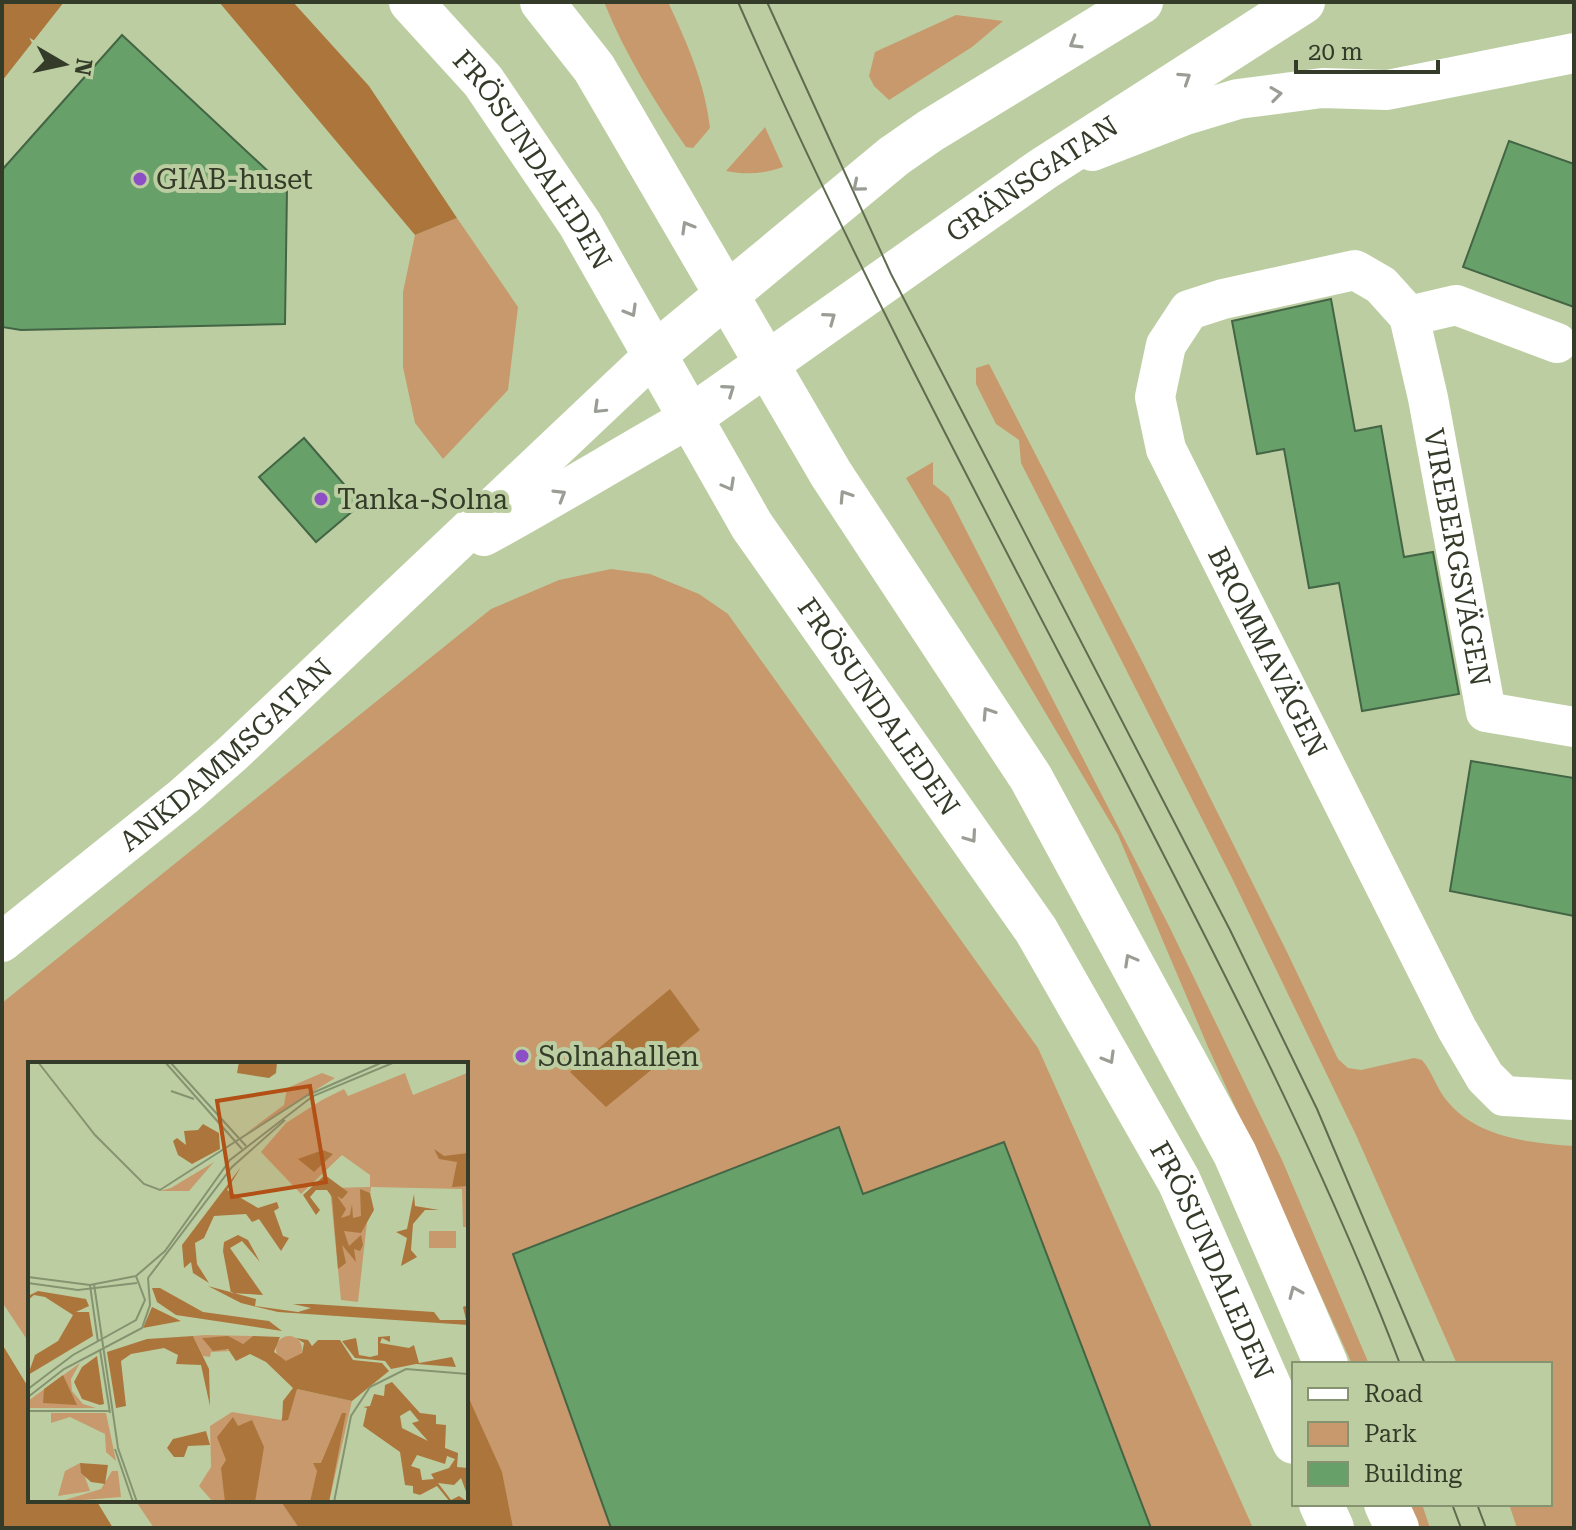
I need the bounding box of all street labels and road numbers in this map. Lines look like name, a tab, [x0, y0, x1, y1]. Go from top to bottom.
street label: FRÖSUNDALEDEN	[446, 44, 618, 275]
street label: GRÄNSGATAN	[940, 109, 1124, 249]
street label: VIREBERGSVÄGEN	[1417, 426, 1497, 689]
street label: BROMMAVÄGEN	[1201, 542, 1334, 763]
street label: FRÖSUNDALEDEN	[791, 592, 966, 822]
street label: ANKDAMMSGATAN	[113, 652, 339, 858]
street label: FRÖSUNDALEDEN	[1143, 1136, 1280, 1385]

